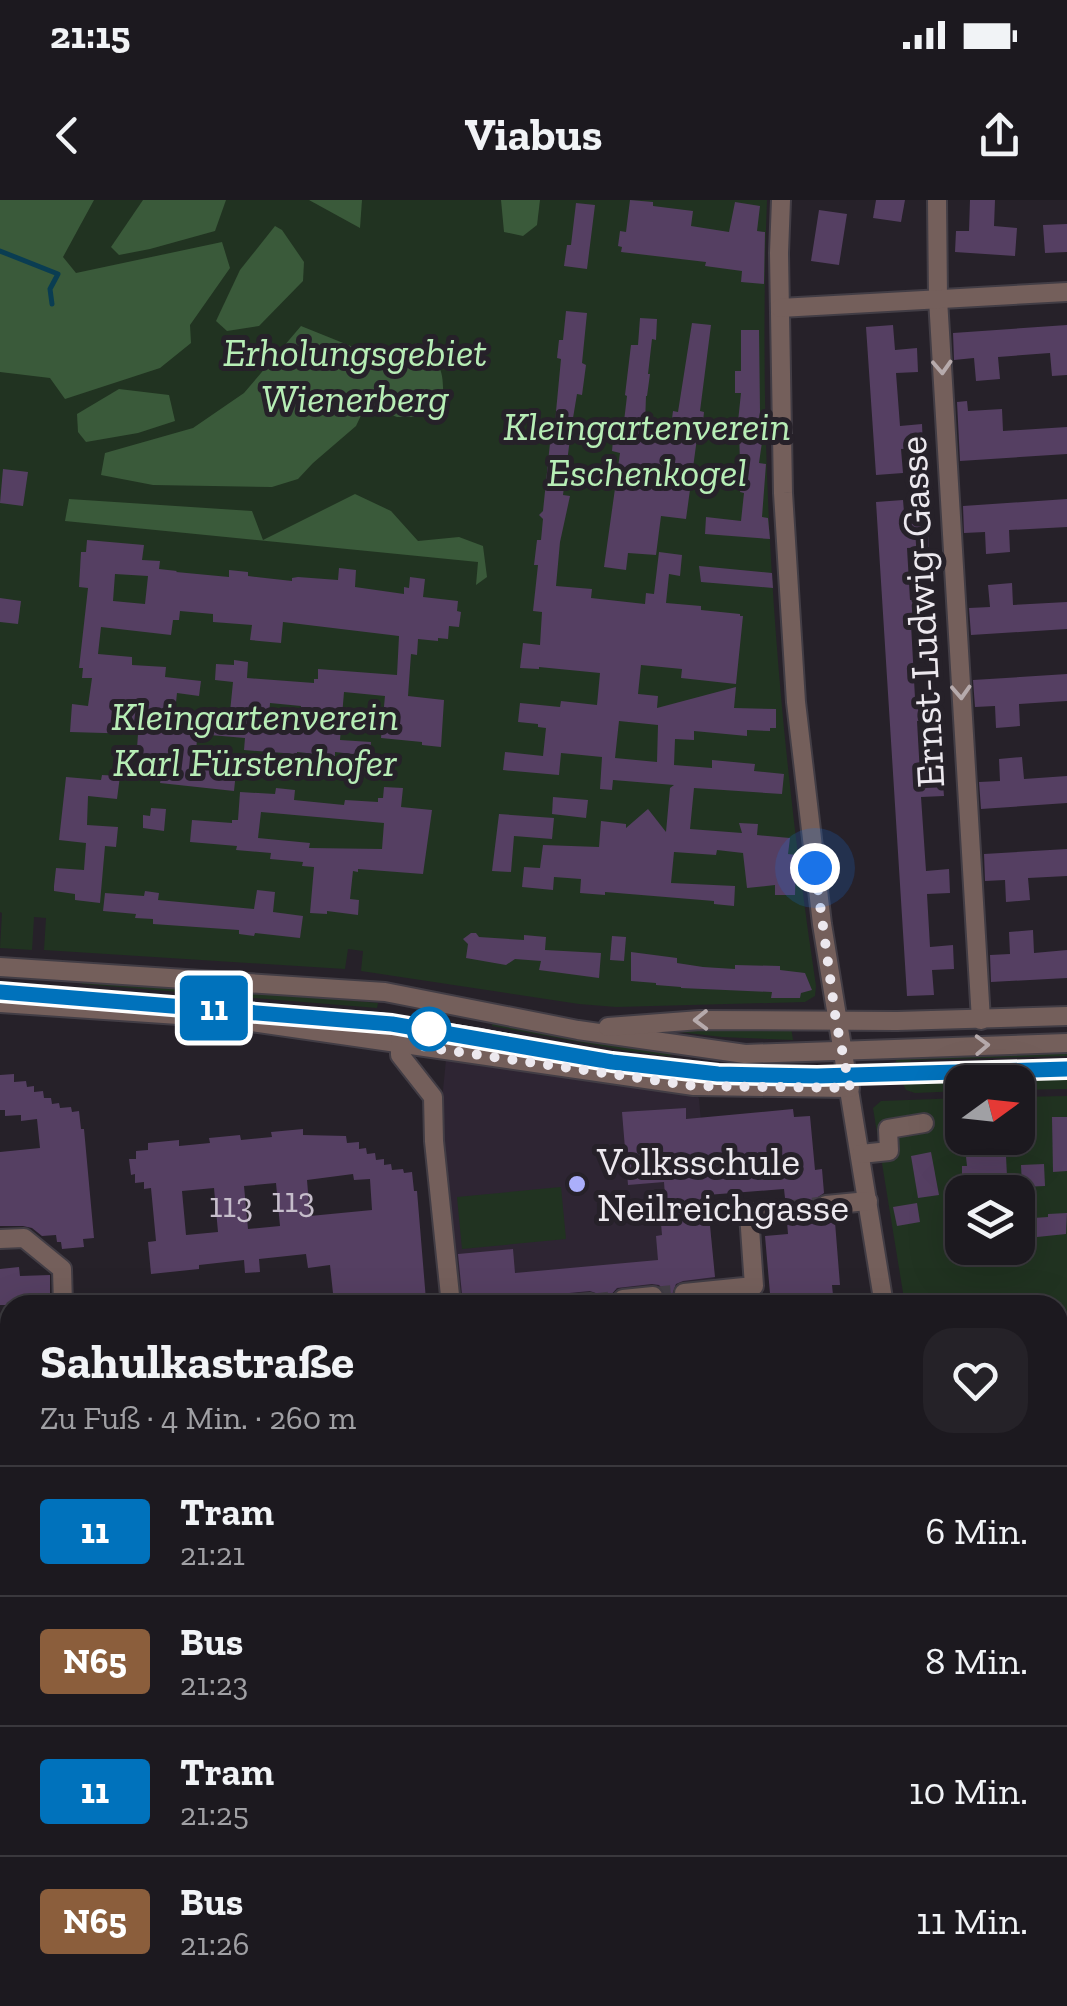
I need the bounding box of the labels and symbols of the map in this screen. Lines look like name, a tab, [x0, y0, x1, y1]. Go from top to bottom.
park label: Erholungsgebiet Wienerberg	[223, 328, 487, 422]
one-way arrow	[931, 360, 952, 376]
park label: Kleingartenverein Eschenkogel	[503, 402, 791, 496]
street label: Ernst-Ludwig-Gasse	[888, 435, 954, 789]
one-way arrow	[950, 684, 971, 700]
park label: Kleingartenverein Karl Fürstenhofer	[111, 692, 399, 786]
your location	[790, 843, 840, 893]
line badge: 11	[169, 976, 259, 1040]
unlabelled marker	[408, 1008, 450, 1050]
one-way arrow	[692, 1010, 708, 1031]
one-way arrow	[975, 1035, 991, 1056]
north arrow	[945, 1065, 1035, 1155]
place label: Volksschule Neilreichgasse	[596, 1137, 849, 1231]
marker: Volksschule Neilreichgasse	[566, 1173, 588, 1195]
house number: 113	[271, 1179, 315, 1221]
house number: 113	[209, 1184, 253, 1226]

